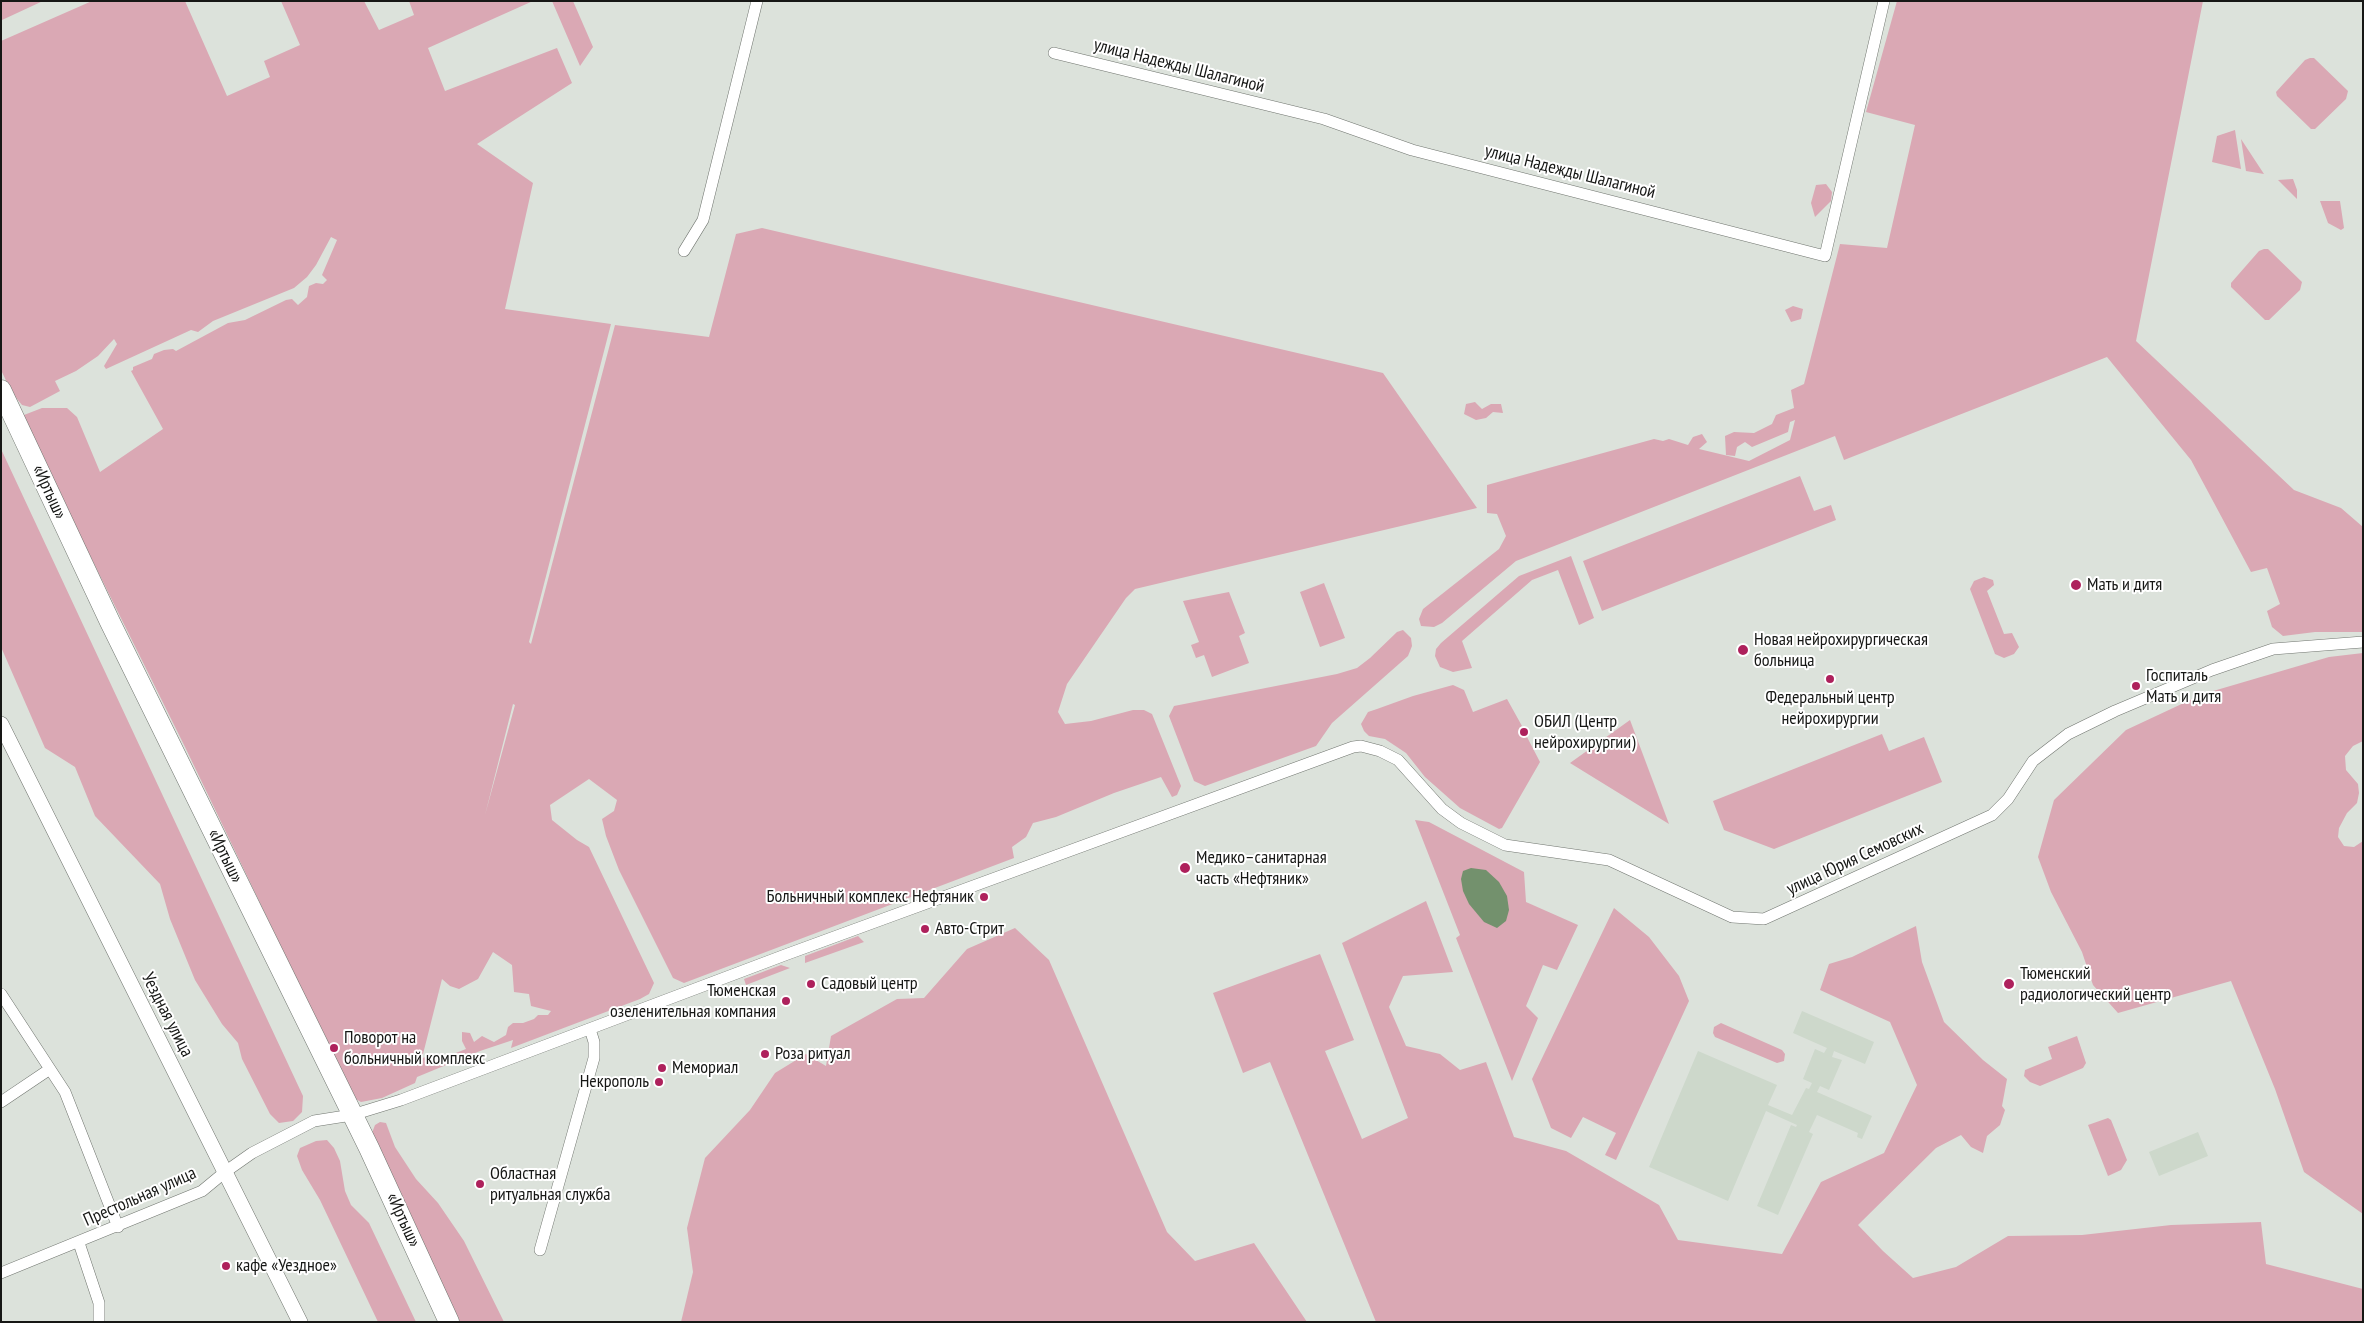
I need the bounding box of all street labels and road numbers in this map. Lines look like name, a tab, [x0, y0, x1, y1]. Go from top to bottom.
street label: улица Надежды Шалагиной	[1091, 34, 1267, 98]
street label: улица Надежды Шалагиной	[1482, 140, 1658, 204]
street label: «Иртыш»	[27, 461, 71, 523]
street label: улица Юрия Семовских	[1783, 818, 1927, 900]
street label: «Иртыш»	[203, 825, 247, 887]
street label: Уездная улица	[137, 969, 197, 1061]
street label: Престольная улица	[80, 1163, 200, 1231]
street label: «Иртыш»	[381, 1189, 425, 1251]

